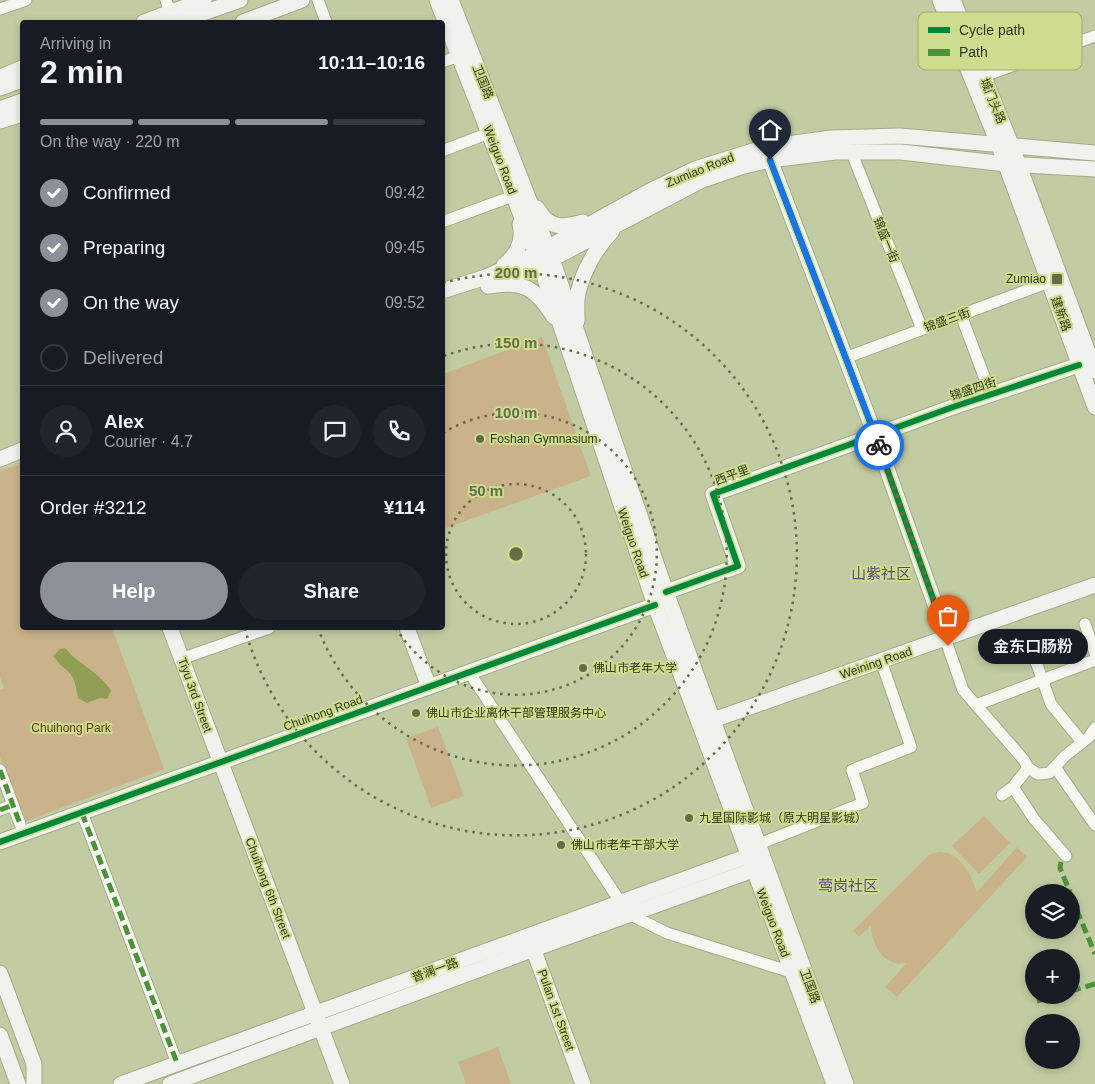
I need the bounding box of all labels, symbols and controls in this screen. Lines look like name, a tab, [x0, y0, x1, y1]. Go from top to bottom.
legend	[918, 12, 1082, 70]
text: Cycle path	[959, 22, 1025, 38]
text: Arriving in	[40, 35, 111, 52]
text: Path	[959, 44, 988, 60]
text: 10:11–10:16	[318, 52, 425, 73]
text: 2 min	[40, 54, 124, 90]
street label: 卫国路	[470, 63, 496, 101]
street label: 城门头路	[978, 76, 1008, 126]
pin	[749, 109, 791, 160]
icon: home	[756, 116, 784, 144]
street label: Weiguo Road	[480, 124, 520, 196]
text: On the way · 220 m	[40, 133, 180, 150]
street label: Zumiao Road	[664, 150, 736, 190]
icon: check	[40, 179, 68, 207]
text: Confirmed	[83, 182, 171, 203]
text: 09:42	[385, 184, 425, 201]
street label: 锦盛一街	[871, 215, 901, 265]
icon: check	[40, 234, 68, 262]
text: Preparing	[83, 237, 165, 258]
text: 09:45	[385, 239, 425, 256]
text: 200 m	[495, 264, 537, 281]
place label: Zumiao	[1006, 272, 1046, 286]
marker: Zumiao	[1050, 272, 1064, 286]
icon: check	[40, 289, 68, 317]
text: On the way	[83, 292, 179, 313]
text: 09:52	[385, 294, 425, 311]
street label: 建新路	[1048, 295, 1074, 333]
street label: 锦盛三街	[922, 305, 972, 335]
text: 150 m	[495, 334, 537, 351]
text: Delivered	[83, 347, 163, 368]
street label: 锦盛四街	[948, 375, 998, 403]
text: 100 m	[495, 404, 537, 421]
button: person	[40, 405, 92, 457]
button: chat	[309, 405, 361, 457]
button: phone	[373, 405, 425, 457]
text: Alex	[104, 411, 144, 432]
courier	[854, 420, 904, 470]
icon: bike	[865, 431, 893, 459]
place label: Foshan Gymnasium	[490, 432, 597, 446]
text: Courier · 4.7	[104, 433, 193, 450]
marker: Foshan Gymnasium	[474, 433, 486, 445]
street label: 西平里	[713, 462, 751, 488]
text: 50 m	[469, 482, 503, 499]
text: Order #3212	[40, 497, 147, 518]
text: ¥114	[384, 497, 425, 518]
street label: Weiguo Road	[615, 506, 651, 580]
centre of rings	[507, 545, 525, 563]
button: Help	[40, 562, 228, 620]
button: Share	[238, 562, 425, 620]
district label: 山紫社区	[851, 565, 911, 582]
pin	[927, 595, 969, 646]
icon: bag	[934, 602, 962, 630]
callout: 金东口肠粉	[978, 628, 1088, 664]
text: 金东口肠粉	[993, 638, 1073, 655]
street label: Weining Road	[838, 644, 914, 682]
street label: Tiyu 3rd Street	[175, 656, 215, 735]
place label: 佛山市老年大学	[593, 661, 677, 675]
marker: 佛山市老年大学	[577, 662, 589, 674]
street label: Chuihong Road	[281, 692, 365, 734]
place label: 佛山市企业离休干部管理服务中心	[426, 706, 606, 720]
marker: 佛山市企业离休干部管理服务中心	[410, 707, 422, 719]
park label: Chuihong Park	[31, 721, 112, 735]
place label: 九星国际影城（原大明星影城）	[699, 811, 867, 825]
marker: 九星国际影城（原大明星影城）	[683, 812, 695, 824]
street label: Chuihong 6th Street	[242, 836, 294, 941]
place label: 佛山市老年干部大学	[571, 838, 679, 852]
marker: 佛山市老年干部大学	[555, 839, 567, 851]
district label: 莺岗社区	[818, 877, 878, 894]
map controls	[1025, 884, 1080, 1069]
button: layers	[1025, 884, 1080, 939]
street label: Weiguo Road	[753, 887, 793, 959]
button: +	[1025, 949, 1080, 1004]
street label: 普澜一路	[410, 955, 460, 985]
street label: Pulan 1st Street	[535, 967, 577, 1053]
street label: 卫国路	[797, 967, 823, 1005]
button: −	[1025, 1014, 1080, 1069]

